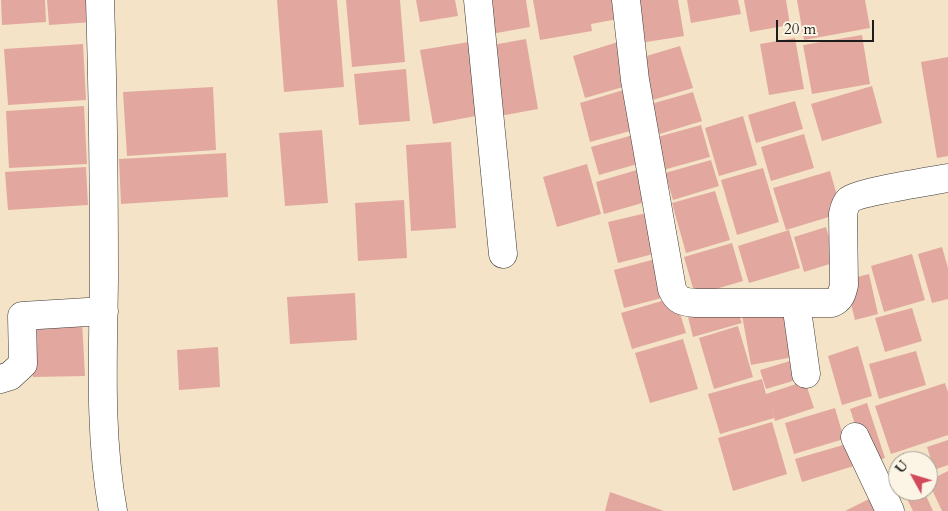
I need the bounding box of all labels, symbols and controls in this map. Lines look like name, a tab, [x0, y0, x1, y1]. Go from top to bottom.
scale bar	[778, 10, 876, 42]
text: 20 m	[784, 19, 816, 39]
north arrow	[888, 451, 938, 501]
text: U	[891, 456, 913, 477]

